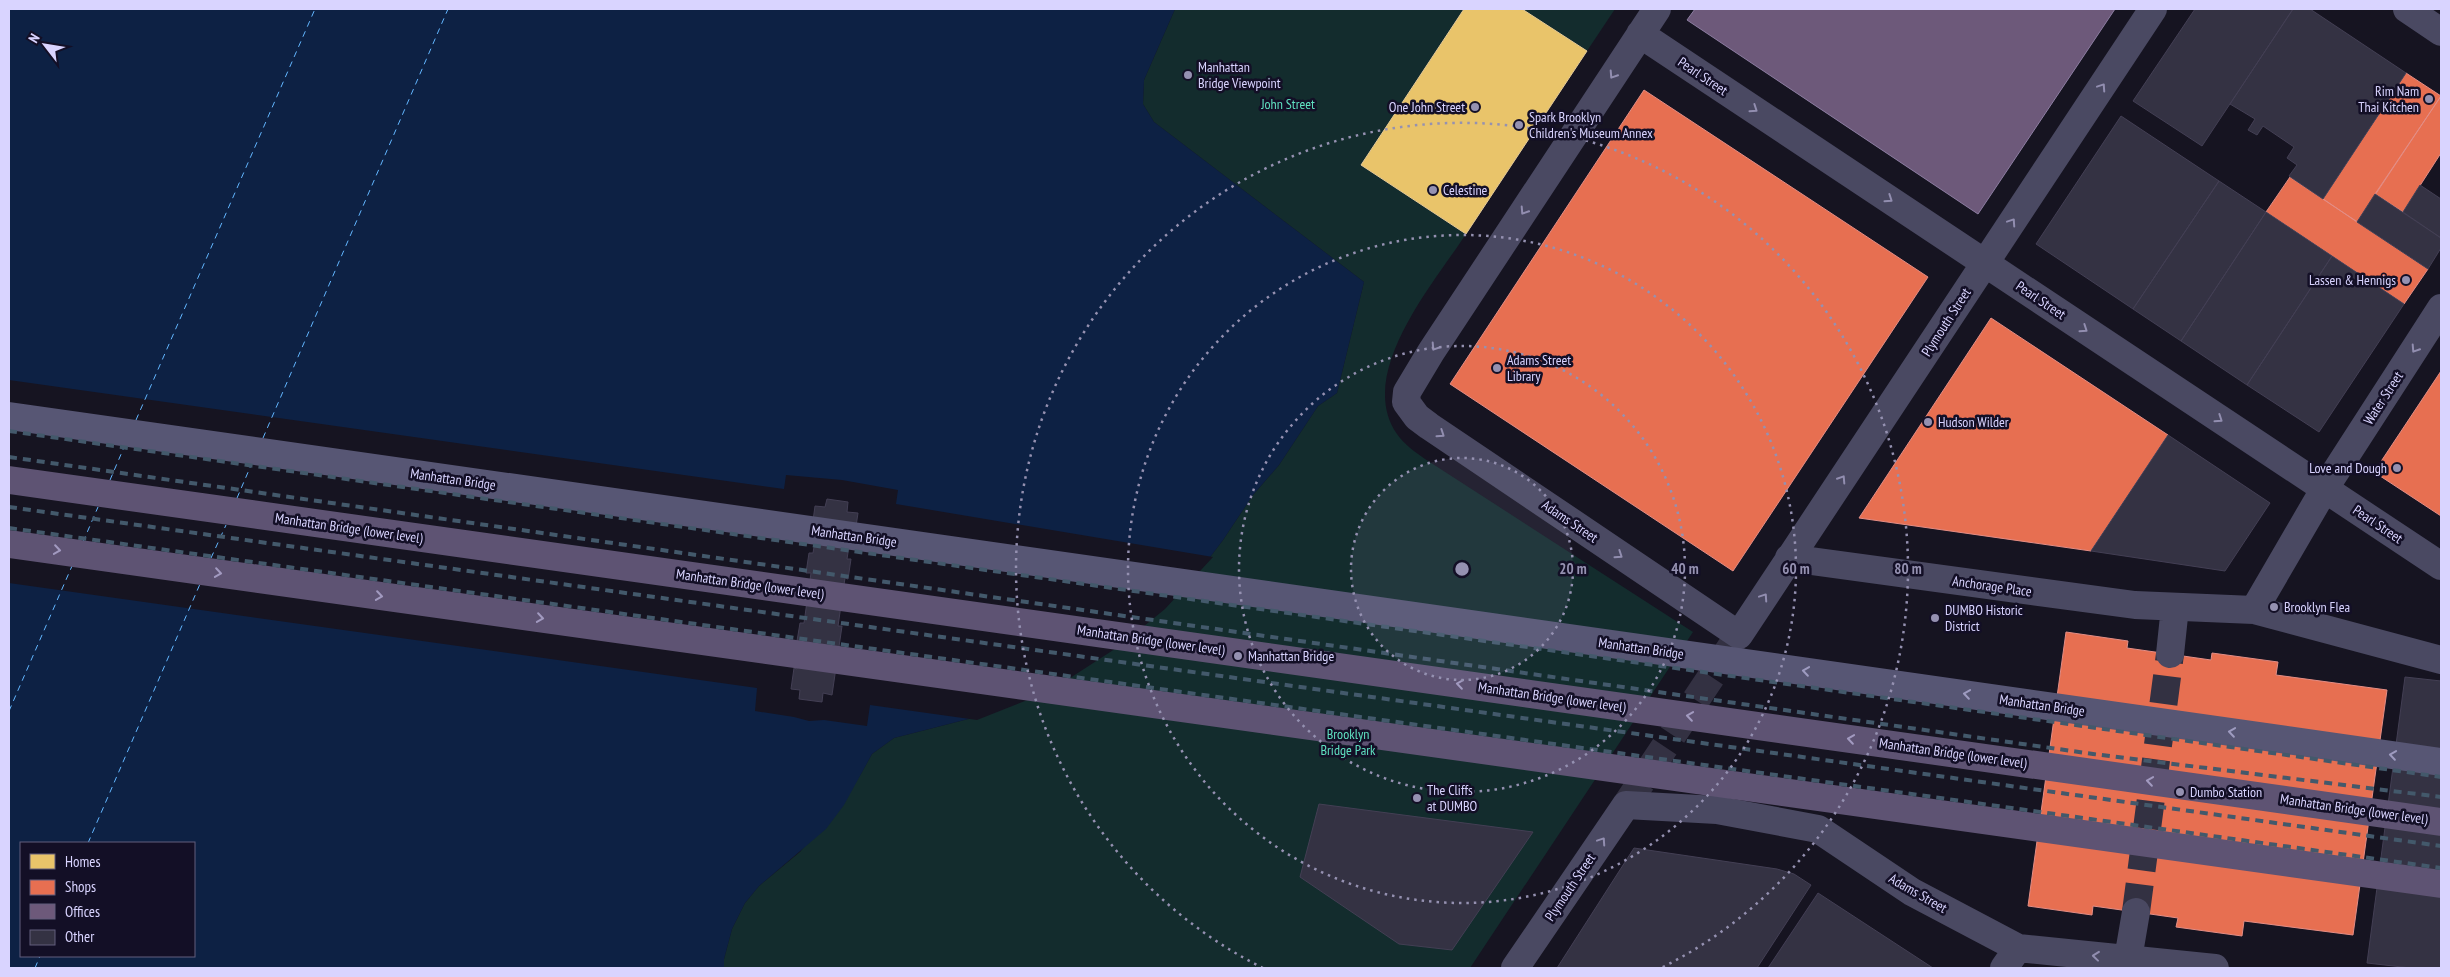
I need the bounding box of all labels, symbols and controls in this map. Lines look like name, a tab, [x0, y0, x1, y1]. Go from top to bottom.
north arrow	[20, 20, 70, 70]
text: N	[24, 30, 44, 46]
street label: Pearl Street	[1675, 53, 1732, 99]
place label: Manhattan Bridge Viewpoint	[1198, 58, 1281, 92]
marker: Manhattan Bridge Viewpoint	[1182, 69, 1194, 81]
one-way arrow	[1610, 70, 1620, 79]
place label: Rim Nam Thai Kitchen	[2358, 82, 2419, 116]
one-way arrow	[2095, 83, 2105, 92]
marker: Rim Nam Thai Kitchen	[2423, 93, 2435, 105]
park label: John Street	[1260, 95, 1315, 113]
place label: One John Street	[1389, 98, 1465, 116]
marker: One John Street	[1469, 101, 1481, 113]
one-way arrow	[1749, 103, 1758, 113]
place label: Spark Brooklyn Children's Museum Annex	[1529, 108, 1653, 142]
marker: Spark Brooklyn Children's Museum Annex	[1513, 119, 1525, 131]
place label: Celestine	[1443, 181, 1488, 199]
marker: Celestine	[1427, 184, 1439, 196]
one-way arrow	[1884, 193, 1893, 202]
one-way arrow	[1521, 205, 1530, 214]
one-way arrow	[2005, 218, 2015, 227]
place label: Lassen & Hennigs	[2309, 271, 2396, 289]
marker: Lassen & Hennigs	[2400, 274, 2412, 286]
street label: Pearl Street	[2013, 277, 2070, 323]
street label: Plymouth Street	[1917, 284, 1975, 360]
one-way arrow	[2078, 323, 2088, 332]
one-way arrow	[1432, 341, 1441, 350]
one-way arrow	[2411, 344, 2421, 353]
place label: Adams Street Library	[1507, 351, 1571, 385]
marker: Adams Street Library	[1491, 362, 1503, 374]
street label: Water Street	[2359, 368, 2407, 428]
one-way arrow	[2214, 412, 2223, 422]
place label: Hudson Wilder	[1938, 413, 2009, 431]
marker: Hudson Wilder	[1922, 416, 1934, 428]
one-way arrow	[1436, 428, 1445, 437]
place label: Love and Dough	[2309, 459, 2387, 477]
marker: Love and Dough	[2391, 462, 2403, 474]
street label: Manhattan Bridge	[409, 464, 497, 494]
one-way arrow	[1835, 476, 1845, 485]
street label: Adams Street	[1538, 496, 1602, 546]
street label: Pearl Street	[2350, 501, 2407, 547]
street label: Manhattan Bridge (lower level)	[274, 509, 425, 547]
street label: Manhattan Bridge	[810, 521, 898, 551]
one-way arrow	[53, 545, 61, 555]
one-way arrow	[1614, 549, 1623, 558]
text: 20 m	[1559, 559, 1587, 578]
text: 40 m	[1671, 559, 1699, 578]
text: 60 m	[1782, 559, 1810, 578]
text: 80 m	[1894, 559, 1922, 578]
centre of rings	[1453, 560, 1471, 578]
street label: Manhattan Bridge (lower level)	[675, 565, 826, 603]
one-way arrow	[214, 567, 222, 578]
street label: Anchorage Place	[1951, 572, 2033, 601]
one-way arrow	[375, 590, 383, 600]
one-way arrow	[1758, 593, 1767, 602]
place label: Brooklyn Flea	[2284, 598, 2350, 616]
place label: DUMBO Historic District	[1945, 601, 2023, 635]
marker: Brooklyn Flea	[2268, 601, 2280, 613]
one-way arrow	[536, 612, 544, 623]
marker: DUMBO Historic District	[1929, 612, 1941, 624]
street label: Manhattan Bridge (lower level)	[1076, 621, 1227, 659]
street label: Manhattan Bridge	[1597, 633, 1685, 663]
place label: Manhattan Bridge	[1248, 647, 1334, 665]
marker: Manhattan Bridge	[1232, 650, 1244, 662]
one-way arrow	[1802, 667, 1811, 677]
street label: Manhattan Bridge (lower level)	[1477, 678, 1628, 716]
one-way arrow	[1455, 679, 1463, 690]
one-way arrow	[1963, 689, 1971, 700]
street label: Manhattan Bridge	[1998, 690, 2086, 720]
one-way arrow	[1686, 711, 1694, 722]
park label: Brooklyn Bridge Park	[1320, 725, 1376, 759]
one-way arrow	[2228, 727, 2236, 738]
one-way arrow	[1846, 734, 1855, 744]
street label: Manhattan Bridge (lower level)	[1878, 734, 2029, 772]
one-way arrow	[2389, 750, 2397, 760]
one-way arrow	[2146, 776, 2154, 787]
place label: The Cliffs at DUMBO	[1427, 781, 1478, 815]
place label: Dumbo Station	[2190, 783, 2262, 801]
marker: Dumbo Station	[2174, 786, 2186, 798]
street label: Manhattan Bridge (lower level)	[2279, 790, 2430, 828]
marker: The Cliffs at DUMBO	[1411, 792, 1423, 804]
one-way arrow	[1595, 838, 1605, 847]
legend	[20, 842, 195, 957]
street label: Plymouth Street	[1541, 850, 1599, 924]
text: Homes	[65, 852, 101, 871]
street label: Adams Street	[1886, 869, 1950, 917]
text: Shops	[65, 877, 96, 896]
text: Offices	[65, 902, 100, 921]
text: Other	[65, 927, 95, 946]
one-way arrow	[2092, 951, 2100, 962]

